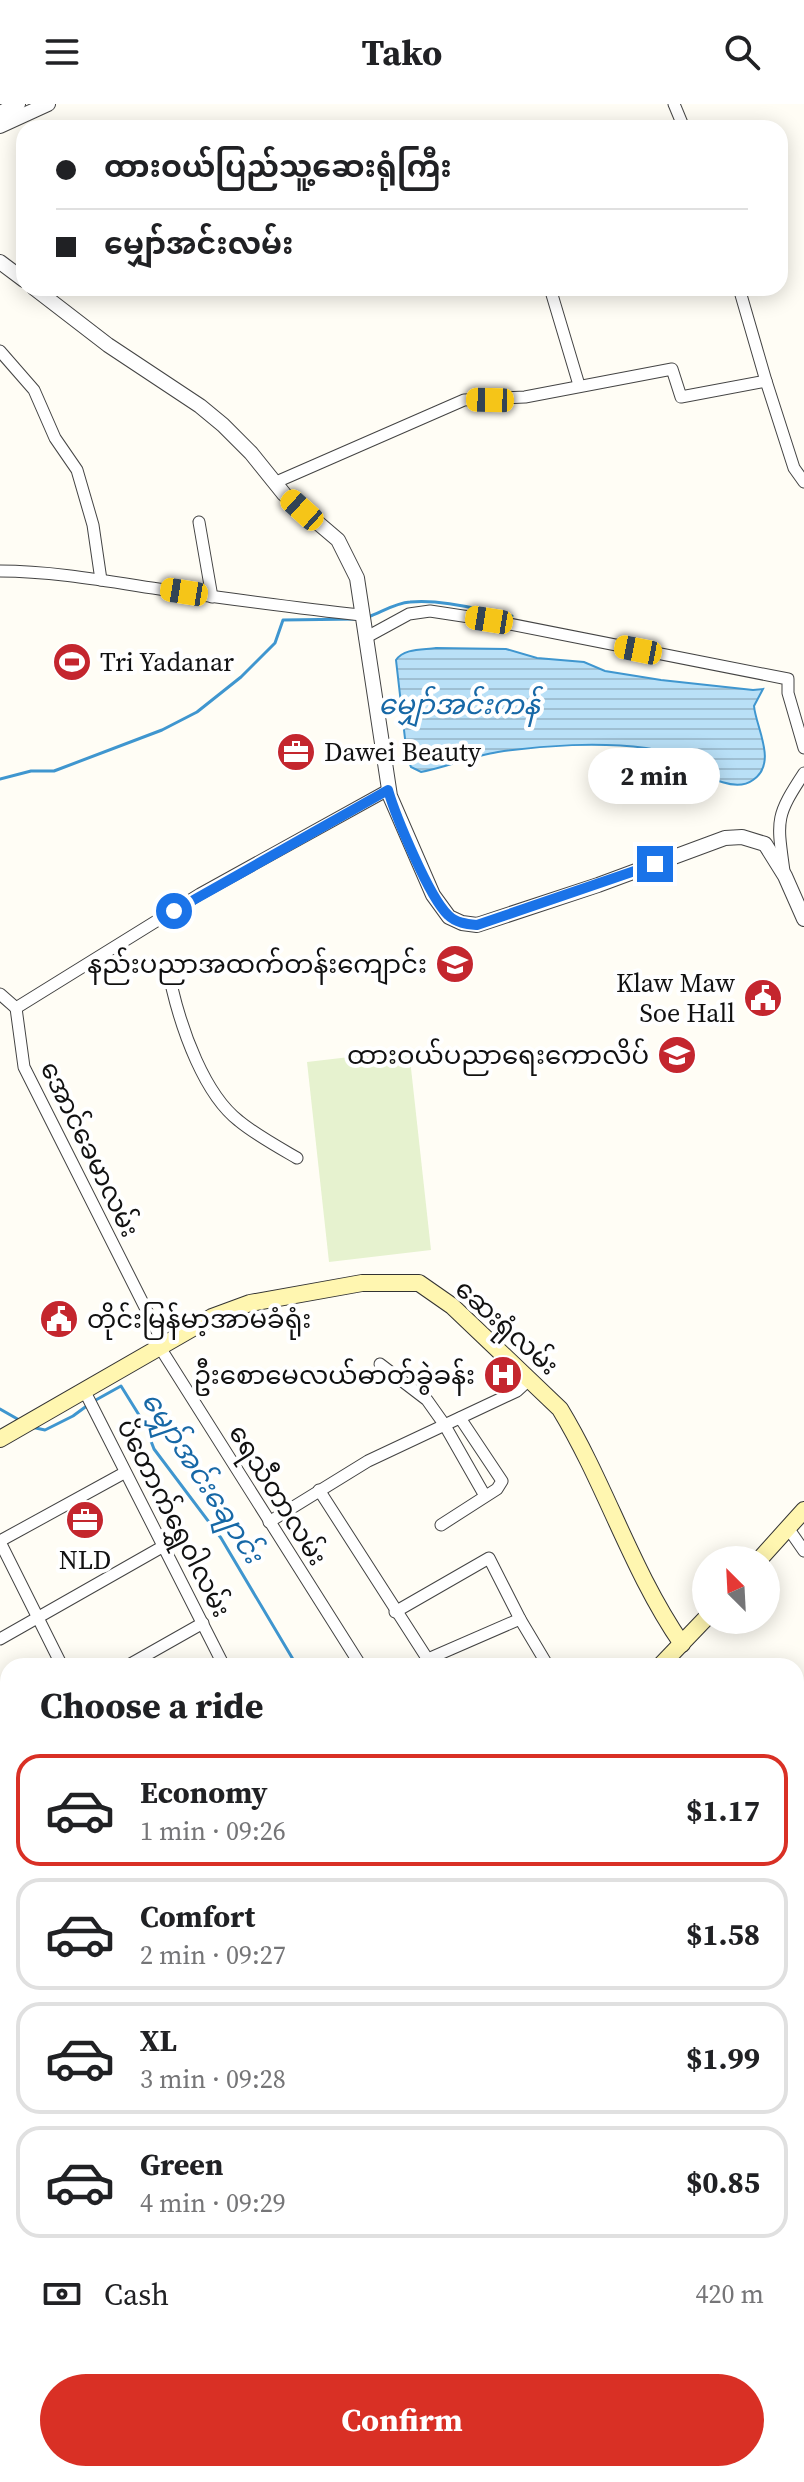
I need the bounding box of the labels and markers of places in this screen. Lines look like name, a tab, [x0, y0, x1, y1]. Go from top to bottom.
sports icon: Tri Yadanar	[51, 641, 93, 683]
place label: Tri Yadanar	[100, 644, 234, 680]
office icon: Dawei Beauty	[275, 731, 317, 773]
place label: Dawei Beauty	[324, 734, 482, 770]
school or university icon: နည်းပညာအထက်တန်းကျောင်း	[434, 943, 476, 985]
place label: နည်းပညာအထက်တန်းကျောင်း	[87, 946, 427, 985]
place label: Klaw Maw Soe Hall	[616, 965, 735, 1031]
public building icon: Klaw Maw Soe Hall	[742, 977, 784, 1019]
school or university icon: ထားဝယ်ပညာရေးကောလိပ်	[656, 1034, 698, 1076]
place label: ထားဝယ်ပညာရေးကောလိပ်	[347, 1037, 649, 1076]
public building icon: တိုင်းမြန်မာ့အာမခံရုံး	[38, 1298, 80, 1340]
place label: တိုင်းမြန်မာ့အာမခံရုံး	[87, 1301, 311, 1340]
hospital icon: ဦးစောမေလယ်ဓာတ်ခွဲခန်း	[482, 1354, 524, 1396]
place label: ဦးစောမေလယ်ဓာတ်ခွဲခန်း	[194, 1357, 475, 1396]
office icon: NLD	[64, 1499, 106, 1541]
place label: NLD	[59, 1542, 111, 1578]

